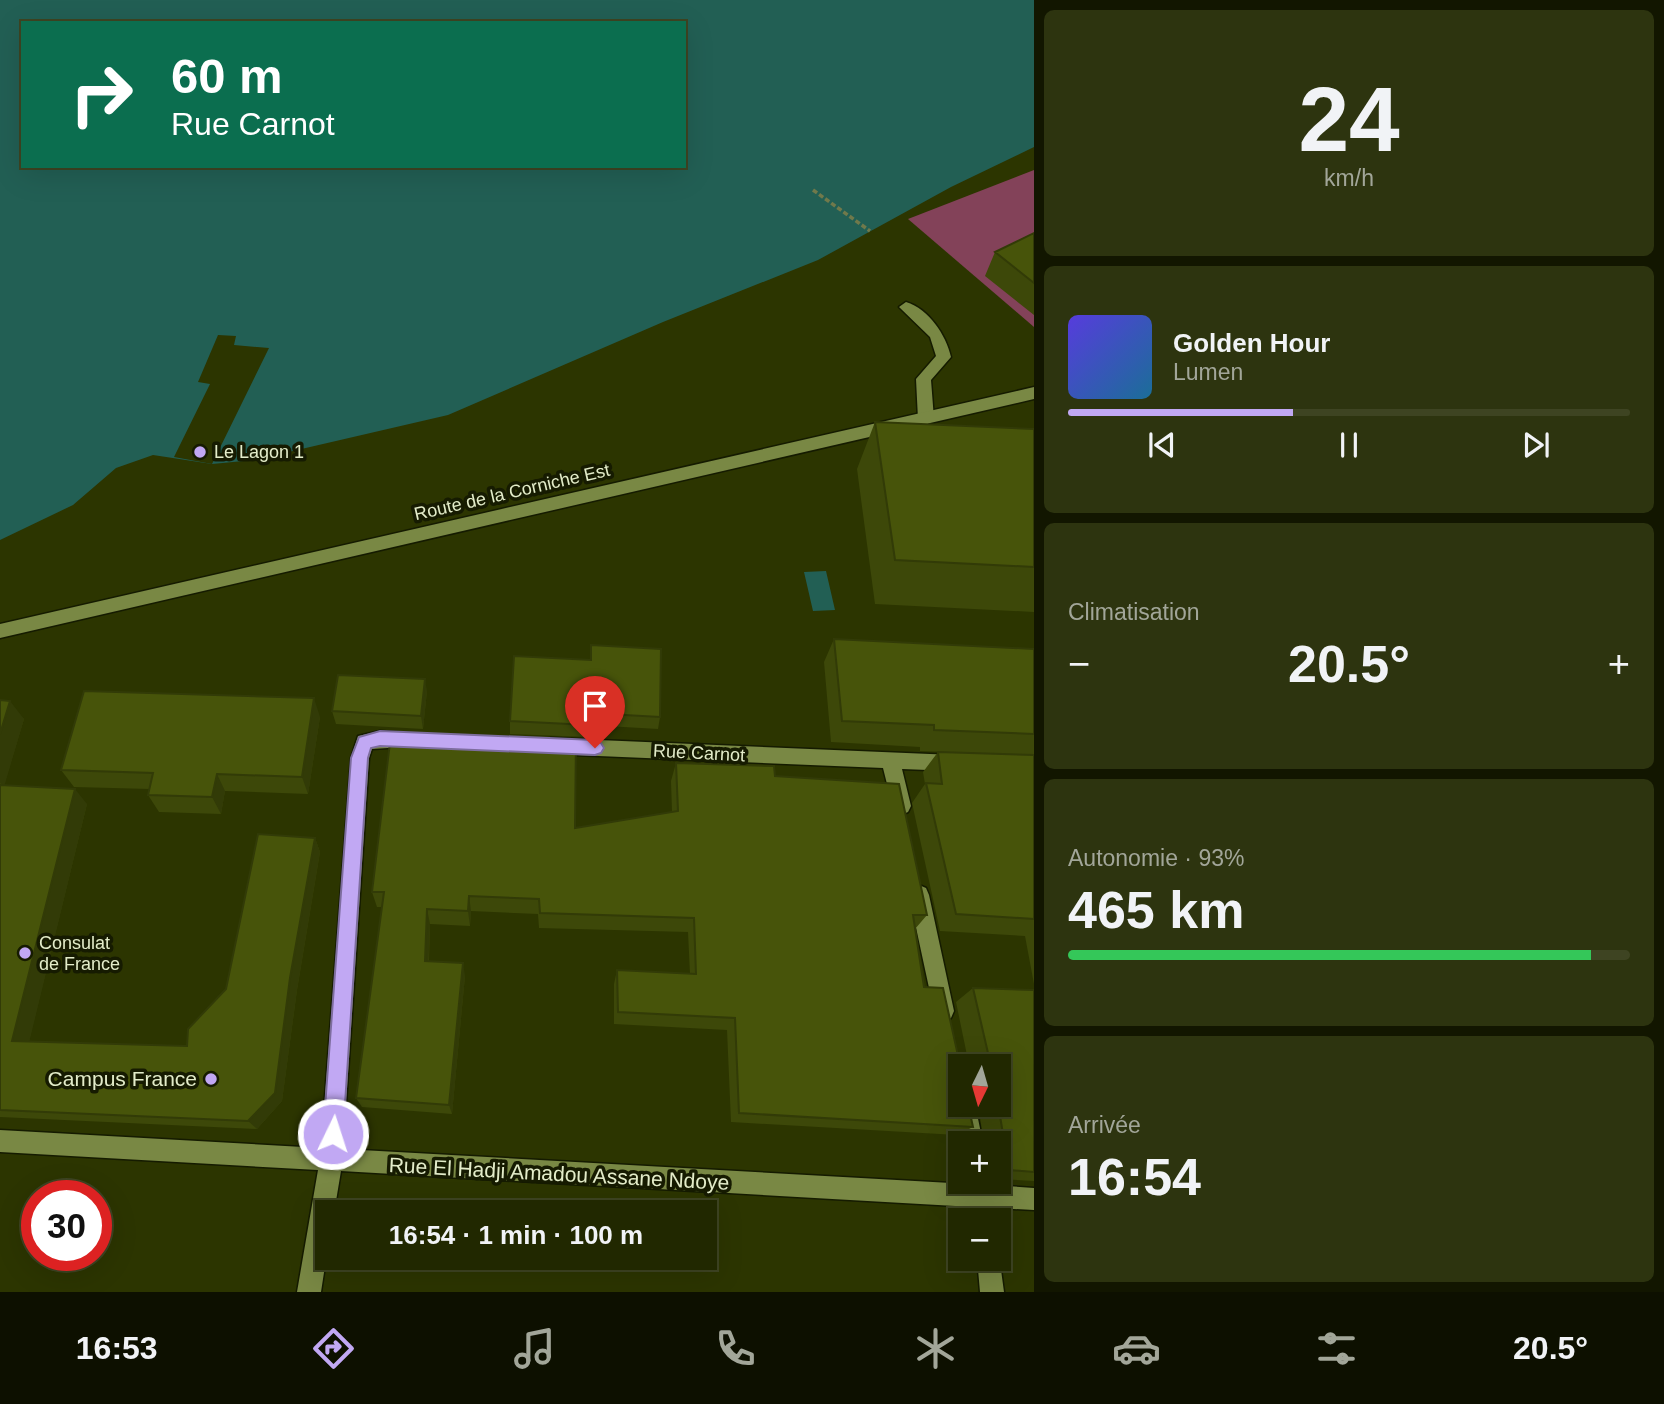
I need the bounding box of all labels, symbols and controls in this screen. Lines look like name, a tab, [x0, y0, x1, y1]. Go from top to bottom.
icon: right	[56, 49, 147, 140]
text: 60 m	[171, 49, 283, 103]
text: 24	[1298, 69, 1400, 170]
text: Rue Carnot	[171, 106, 335, 142]
text: km/h	[1324, 165, 1374, 191]
text: Golden Hour	[1173, 328, 1330, 358]
text: Lumen	[1173, 359, 1243, 385]
icon: previous	[1143, 426, 1181, 464]
icon: pause	[1330, 426, 1368, 464]
icon: next	[1517, 426, 1555, 464]
place label: Le Lagon 1	[214, 442, 304, 462]
marker: Le Lagon 1	[192, 444, 208, 460]
street label: Route de la Corniche Est	[412, 460, 612, 524]
text: Climatisation	[1068, 599, 1200, 625]
text: 20.5°	[1288, 635, 1410, 693]
text: −	[1068, 643, 1090, 685]
text: +	[1608, 643, 1630, 685]
pin	[565, 676, 625, 748]
icon: arrive	[576, 687, 614, 725]
street label: Rue Carnot	[653, 741, 745, 765]
text: Autonomie · 93%	[1068, 845, 1244, 871]
text: 465 km	[1068, 881, 1244, 939]
place label: Consulat de France	[39, 933, 120, 974]
marker: Consulat de France	[17, 945, 33, 961]
north arrow	[948, 1054, 1012, 1116]
map controls	[948, 1054, 1011, 1271]
place label: Campus France	[48, 1067, 197, 1090]
marker: Campus France	[203, 1071, 219, 1087]
position arrow	[296, 1097, 370, 1171]
text: Arrivée	[1068, 1112, 1141, 1138]
button: +	[948, 1131, 1011, 1194]
text: 16:54	[1068, 1148, 1201, 1206]
street label: Rue El Hadji Amadou Assane Ndoye	[388, 1153, 730, 1194]
speed limit sign: 30	[21, 1180, 112, 1271]
button: −	[948, 1208, 1011, 1271]
text: 16:54 · 1 min · 100 m	[389, 1220, 643, 1250]
icon: directions	[309, 1324, 358, 1373]
icon: music	[510, 1324, 559, 1373]
icon: phone	[711, 1324, 760, 1373]
icon: climate	[911, 1324, 960, 1373]
icon: car	[1112, 1324, 1161, 1373]
icon: filters	[1312, 1324, 1361, 1373]
text: 16:53	[76, 1330, 158, 1366]
text: 20.5°	[1513, 1330, 1588, 1366]

